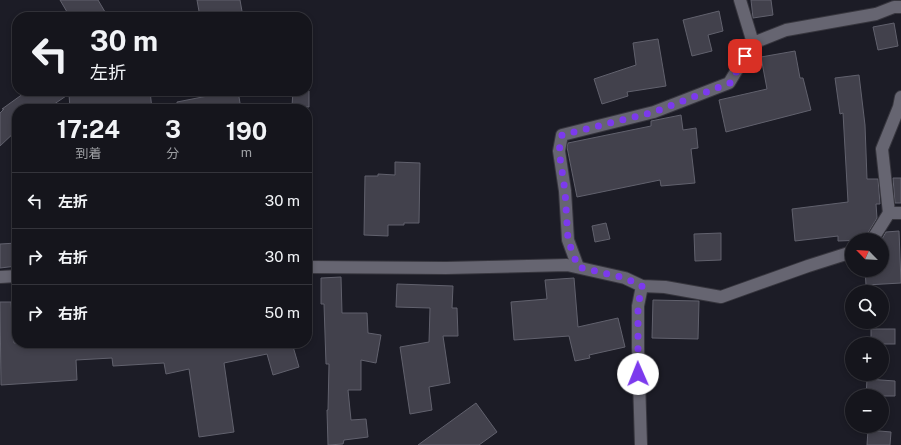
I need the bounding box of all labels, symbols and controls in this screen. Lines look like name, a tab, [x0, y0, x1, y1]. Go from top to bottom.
text: 30 m	[90, 24, 158, 57]
icon: left	[24, 28, 76, 80]
pin	[728, 39, 762, 73]
icon: arrive	[734, 45, 756, 67]
text: 左折	[90, 62, 126, 83]
text: 17:24	[57, 115, 120, 143]
text: 3	[165, 115, 181, 143]
text: 190	[226, 117, 267, 145]
text: m	[241, 145, 252, 160]
text: 到着	[75, 146, 101, 161]
text: 分	[166, 146, 179, 161]
icon: left	[24, 190, 46, 212]
text: 30 m	[265, 192, 300, 209]
text: 左折	[58, 193, 88, 210]
north arrow	[845, 233, 889, 277]
map controls	[845, 233, 889, 433]
icon: right	[24, 246, 46, 268]
text: 30 m	[265, 248, 300, 265]
text: 右折	[58, 249, 88, 266]
button: search	[845, 285, 889, 329]
icon: right	[24, 302, 46, 324]
text: 50 m	[265, 304, 300, 321]
text: 右折	[58, 305, 88, 322]
button: +	[845, 337, 889, 381]
position arrow	[617, 353, 659, 395]
button: −	[845, 389, 889, 433]

